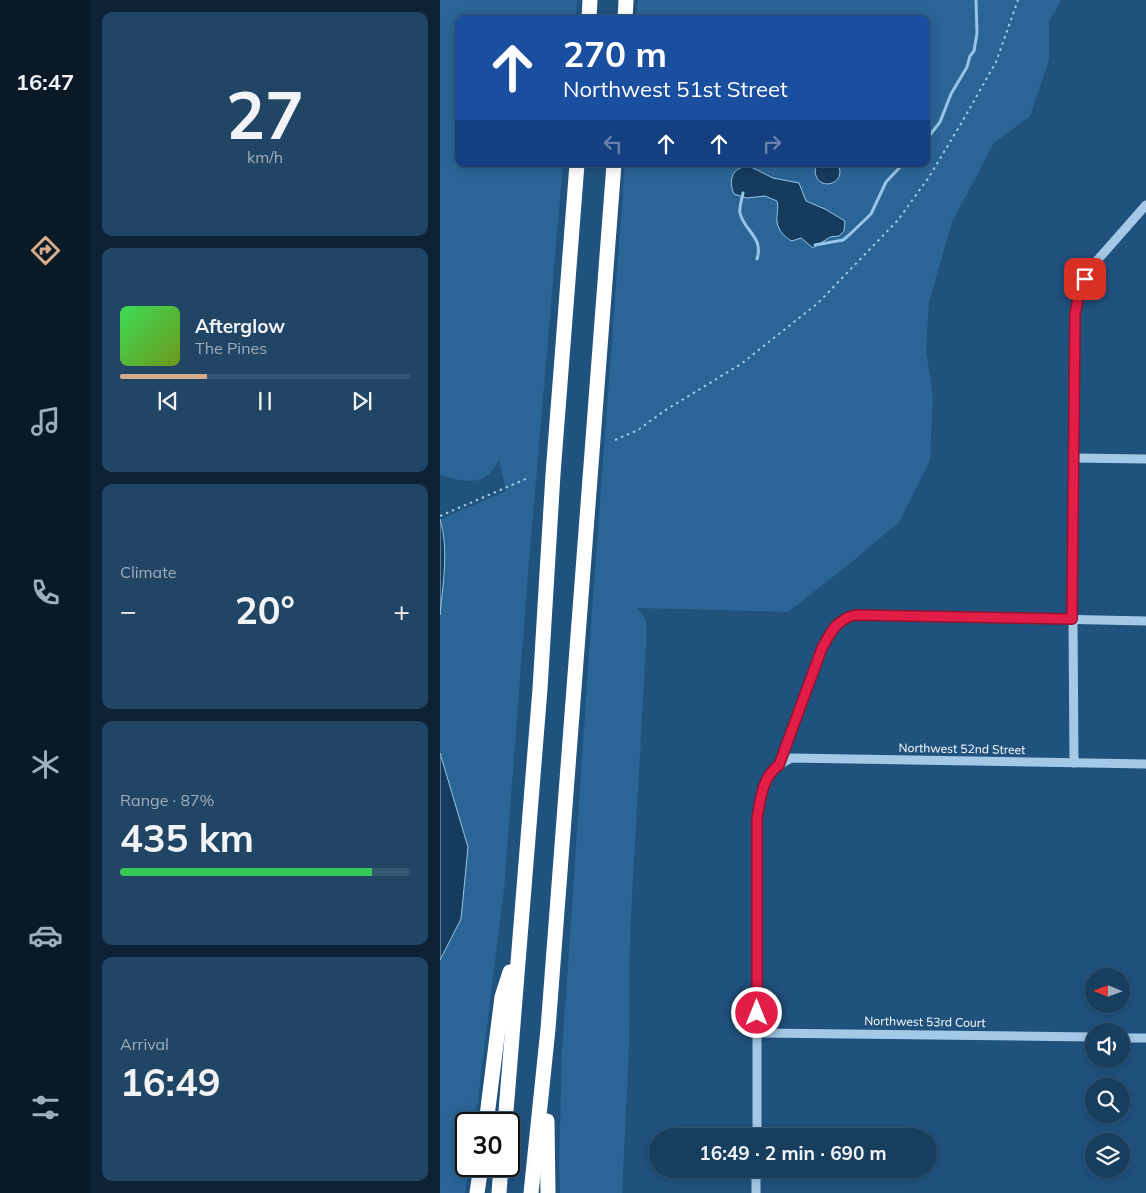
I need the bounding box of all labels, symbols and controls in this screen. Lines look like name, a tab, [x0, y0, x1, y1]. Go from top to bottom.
text: 270 m	[563, 32, 667, 76]
icon: ahead	[480, 35, 545, 100]
text: 16:47	[16, 68, 74, 96]
text: 27	[226, 74, 304, 155]
text: Northwest 51st Street	[563, 75, 788, 103]
icon: left	[599, 130, 627, 158]
icon: ahead	[652, 130, 680, 158]
icon: ahead	[705, 130, 733, 158]
icon: right	[758, 130, 786, 158]
text: km/h	[247, 147, 283, 167]
icon: directions	[28, 233, 63, 268]
pin	[1064, 258, 1106, 300]
icon: arrive	[1071, 265, 1099, 293]
text: Afterglow	[195, 314, 285, 338]
text: The Pines	[195, 338, 267, 358]
icon: previous	[154, 387, 182, 415]
icon: pause	[251, 387, 279, 415]
icon: next	[348, 387, 376, 415]
icon: music	[28, 404, 63, 439]
text: Climate	[120, 562, 176, 582]
icon: phone	[28, 575, 63, 610]
text: 20°	[235, 586, 295, 634]
text: −	[120, 593, 137, 628]
text: +	[393, 593, 410, 628]
street label: Northwest 52nd Street	[899, 740, 1025, 757]
icon: climate	[28, 747, 63, 782]
text: Range · 87%	[120, 790, 215, 810]
text: 435 km	[120, 814, 254, 862]
icon: car	[28, 918, 63, 953]
north arrow	[1085, 968, 1130, 1012]
map controls	[1085, 968, 1130, 1178]
position arrow	[730, 986, 782, 1038]
street label: Northwest 53rd Court	[864, 1013, 986, 1030]
button: sound	[1085, 1023, 1130, 1068]
text: Arrival	[120, 1034, 169, 1054]
text: 16:49	[120, 1058, 221, 1106]
button: search	[1085, 1078, 1130, 1123]
icon: filters	[28, 1090, 63, 1125]
speed limit sign: 30	[455, 1112, 520, 1177]
button: layers	[1085, 1133, 1130, 1178]
text: 16:49 · 2 min · 690 m	[699, 1141, 887, 1165]

